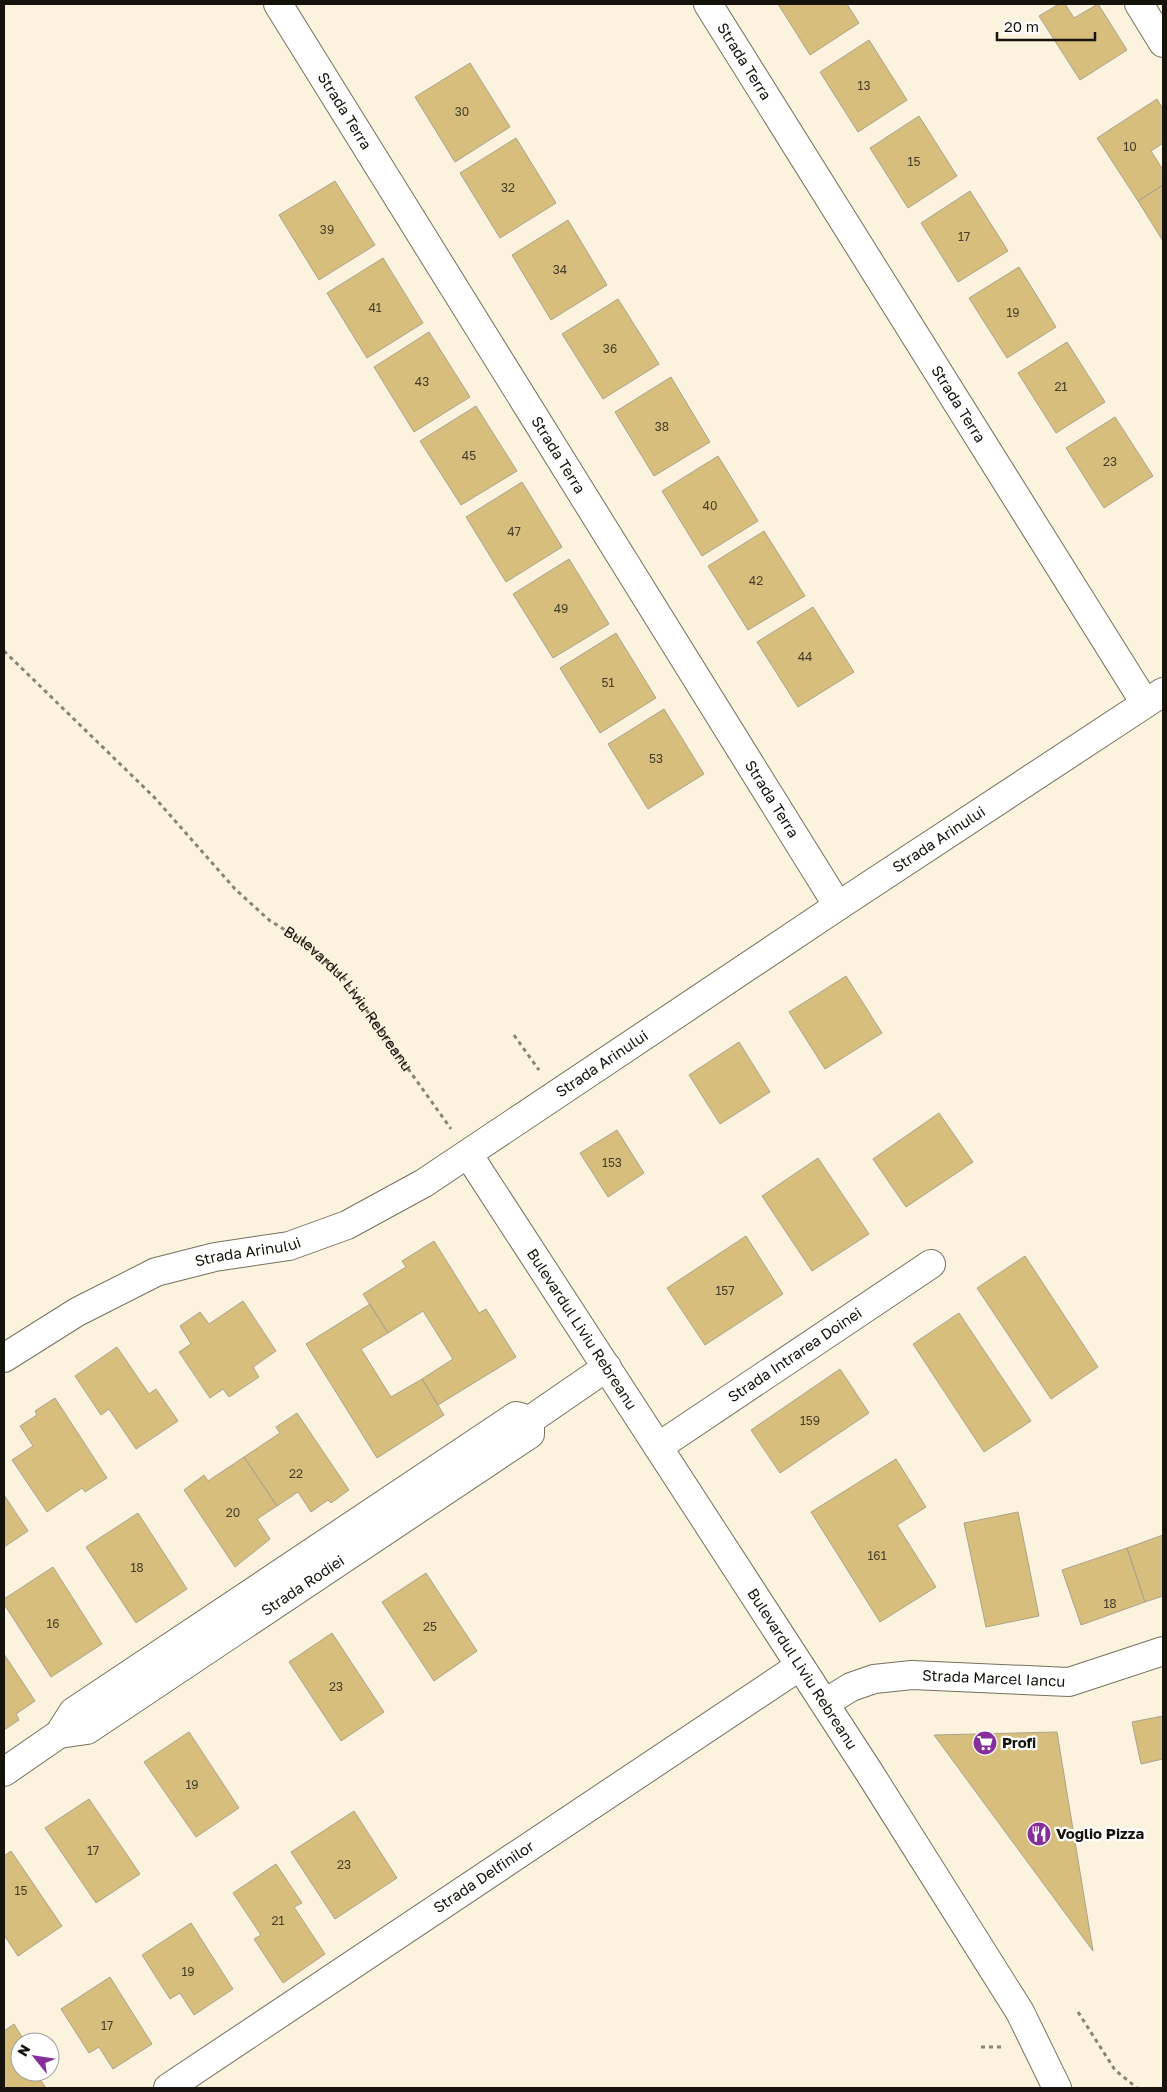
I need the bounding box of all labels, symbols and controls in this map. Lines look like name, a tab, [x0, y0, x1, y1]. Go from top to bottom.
scale bar	[997, 10, 1094, 42]
text: 20 m	[1004, 17, 1039, 35]
street label: Strada Terra	[714, 19, 776, 103]
street label: Strada Terra	[315, 69, 376, 153]
house number: 13	[858, 78, 870, 93]
house number: 30	[455, 104, 469, 119]
house number: 10	[1123, 139, 1137, 154]
house number: 15	[908, 154, 920, 169]
house number: 32	[501, 180, 515, 195]
house number: 39	[320, 222, 334, 237]
house number: 17	[958, 229, 970, 244]
house number: 34	[553, 262, 567, 277]
house number: 41	[368, 300, 382, 315]
house number: 19	[1006, 305, 1020, 320]
house number: 36	[603, 341, 617, 356]
street label: Strada Terra	[928, 362, 990, 446]
house number: 43	[415, 374, 429, 389]
house number: 21	[1055, 379, 1068, 394]
street label: Strada Terra	[528, 413, 590, 497]
house number: 38	[655, 419, 669, 434]
house number: 45	[462, 448, 476, 463]
house number: 23	[1103, 454, 1117, 469]
house number: 40	[703, 498, 717, 513]
house number: 47	[507, 524, 521, 539]
house number: 42	[749, 573, 763, 588]
house number: 49	[554, 601, 568, 616]
house number: 44	[798, 649, 812, 664]
house number: 51	[602, 675, 615, 690]
house number: 53	[649, 751, 663, 766]
street label: Strada Terra	[742, 757, 803, 841]
street label: Strada Arinului	[889, 802, 988, 876]
street label: Bulevardul Liviu Rebreanu	[281, 922, 417, 1074]
street label: Strada Arinului	[552, 1026, 651, 1100]
house number: 153	[602, 1155, 622, 1170]
street label: Strada Arinului	[193, 1232, 303, 1270]
street label: Bulevardul Liviu Rebreanu	[524, 1245, 641, 1413]
house number: 157	[715, 1283, 735, 1298]
street label: Strada Intrarea Doinei	[724, 1303, 865, 1406]
house number: 159	[800, 1413, 820, 1428]
house number: 22	[289, 1466, 303, 1481]
house number: 20	[226, 1505, 240, 1520]
house number: 161	[868, 1548, 887, 1563]
street label: Strada Rodiei	[257, 1551, 347, 1619]
house number: 18	[130, 1560, 144, 1575]
street label: Bulevardul Liviu Rebreanu	[744, 1585, 862, 1752]
house number: 18	[1103, 1596, 1117, 1611]
house number: 16	[46, 1616, 60, 1631]
house number: 25	[423, 1619, 437, 1634]
street label: Strada Marcel Iancu	[922, 1665, 1066, 1690]
house number: 23	[329, 1679, 343, 1694]
supermarket icon: Profi	[972, 1730, 998, 1756]
place label: Profi	[1002, 1733, 1036, 1751]
house number: 19	[185, 1777, 199, 1792]
restaurant icon: Voglio Pizza	[1026, 1821, 1052, 1847]
place label: Voglio Pizza	[1056, 1824, 1144, 1842]
street label: Strada Delfinilor	[430, 1836, 537, 1916]
house number: 17	[87, 1843, 99, 1858]
house number: 23	[337, 1857, 351, 1872]
house number: 15	[15, 1883, 27, 1898]
house number: 21	[272, 1913, 285, 1928]
house number: 19	[181, 1964, 195, 1979]
house number: 17	[101, 2018, 113, 2033]
north arrow	[10, 2032, 60, 2082]
text: N	[13, 2041, 33, 2059]

